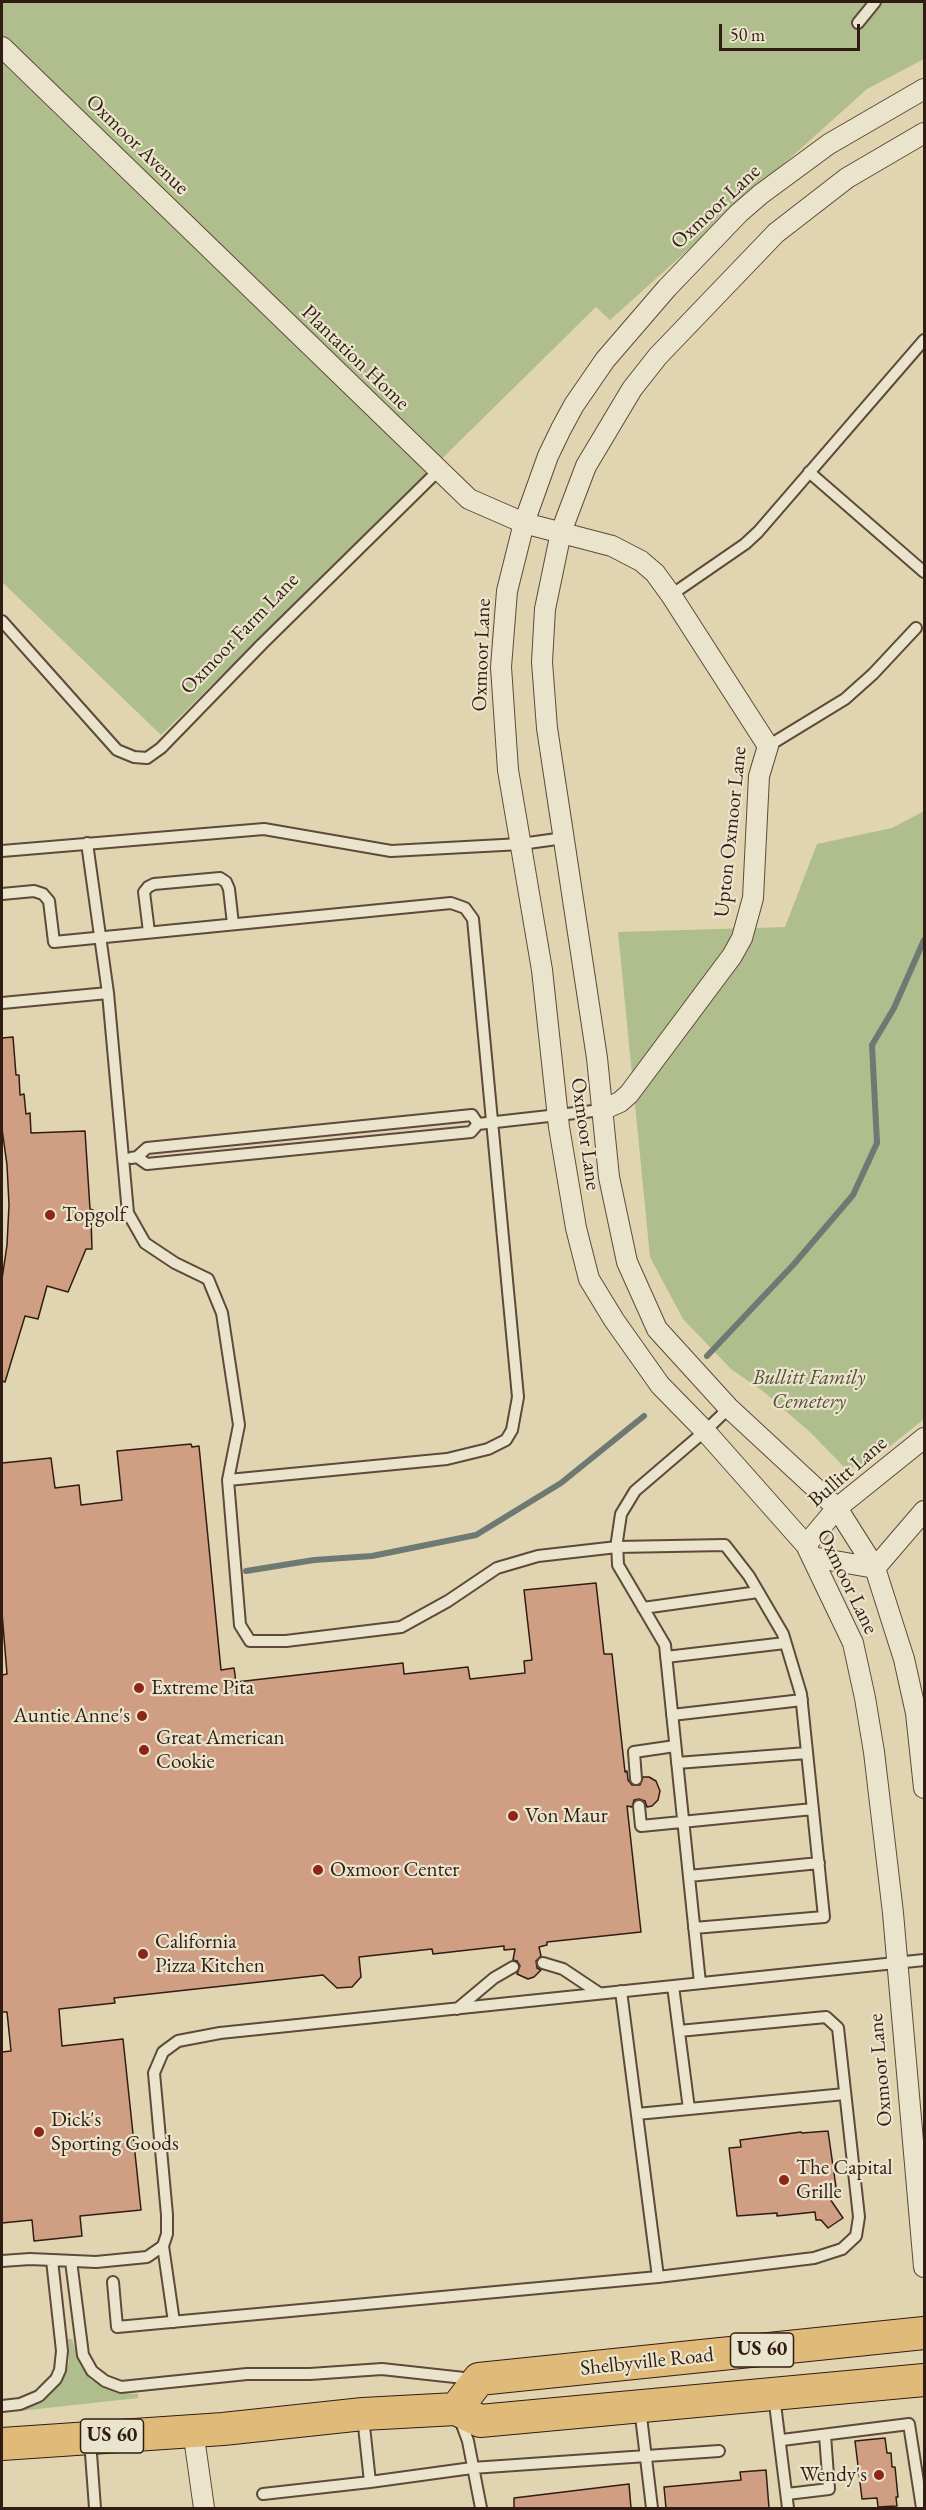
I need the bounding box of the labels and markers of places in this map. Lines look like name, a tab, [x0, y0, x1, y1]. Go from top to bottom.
place label: Topgolf	[62, 1202, 126, 1228]
marker: Topgolf	[43, 1208, 57, 1222]
place label: Extreme Pita	[151, 1675, 254, 1701]
marker: Extreme Pita	[132, 1681, 146, 1695]
place label: Auntie Anne's	[13, 1703, 130, 1729]
marker: Auntie Anne's	[135, 1709, 149, 1723]
place label: Great American Cookie	[156, 1725, 285, 1775]
marker: Great American Cookie	[137, 1743, 151, 1757]
place label: Von Maur	[525, 1803, 608, 1829]
marker: Von Maur	[506, 1809, 520, 1823]
place label: Oxmoor Center	[330, 1857, 459, 1883]
marker: Oxmoor Center	[311, 1863, 325, 1877]
place label: California Pizza Kitchen	[155, 1929, 265, 1979]
marker: California Pizza Kitchen	[136, 1947, 150, 1961]
place label: Dick's Sporting Goods	[51, 2107, 179, 2157]
marker: Dick's Sporting Goods	[32, 2125, 46, 2139]
place label: The Capital Grille	[796, 2155, 893, 2205]
marker: The Capital Grille	[777, 2173, 791, 2187]
place label: Wendy's	[800, 2462, 867, 2488]
marker: Wendy's	[872, 2468, 886, 2482]

